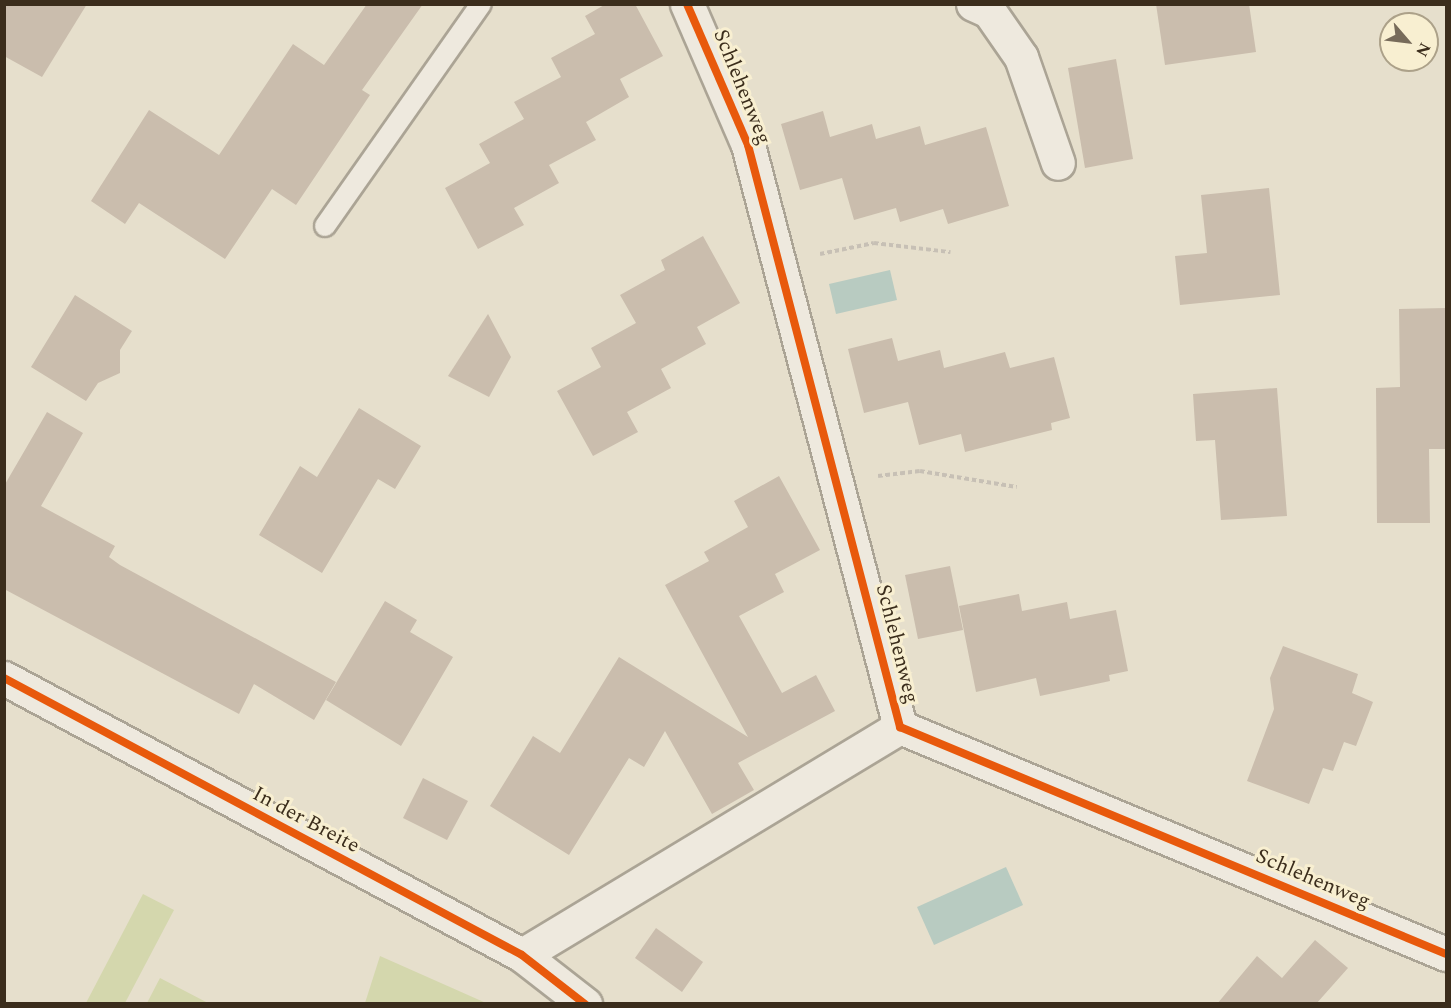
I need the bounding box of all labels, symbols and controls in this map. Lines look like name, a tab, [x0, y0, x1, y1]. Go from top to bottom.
north arrow	[1379, 12, 1439, 72]
street label: Schlehenweg	[707, 26, 777, 148]
text: N	[1409, 38, 1437, 61]
street label: Schlehenweg	[870, 582, 924, 706]
street label: In der Breite	[248, 781, 364, 859]
street label: Schlehenweg	[1252, 844, 1374, 914]

